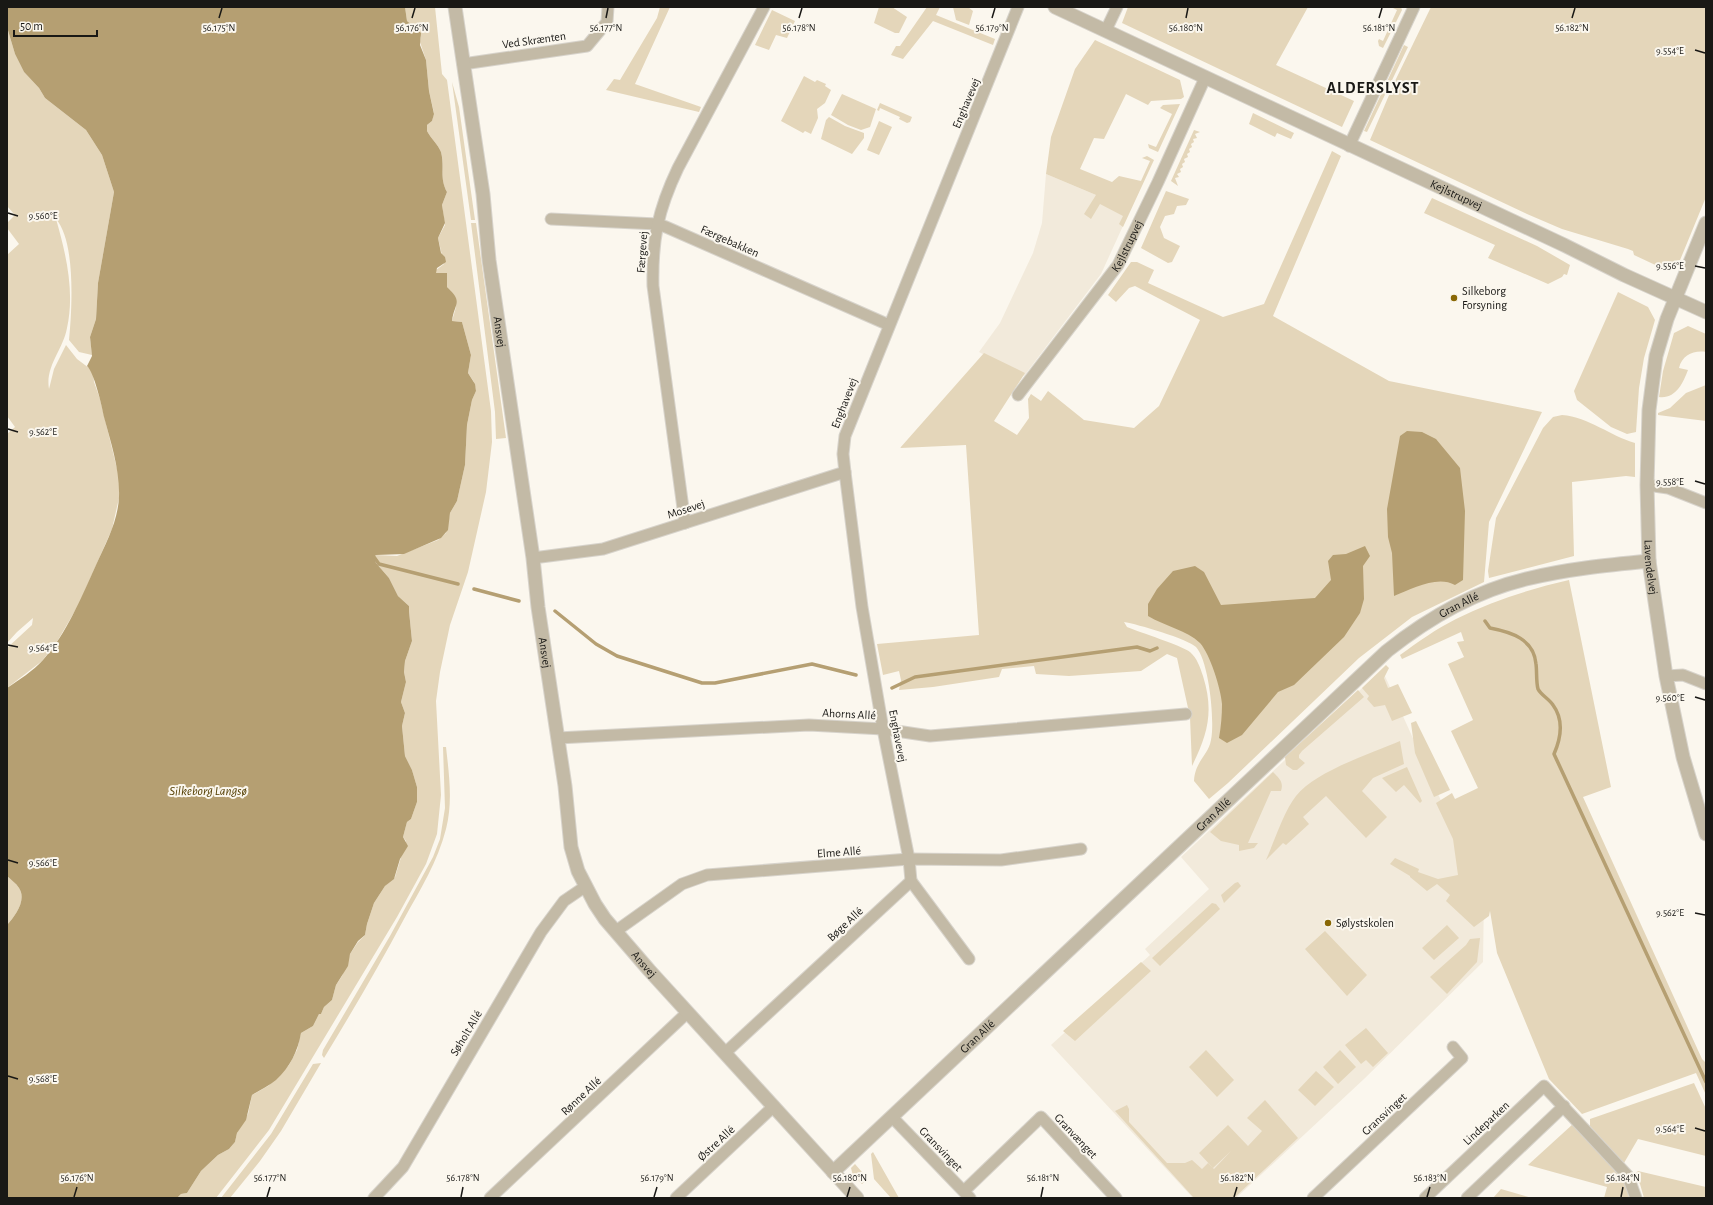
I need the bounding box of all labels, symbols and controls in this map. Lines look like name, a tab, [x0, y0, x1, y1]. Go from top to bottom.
scale bar	[14, 12, 97, 38]
text: 50 m	[20, 20, 43, 32]
text: 56.175°N	[203, 23, 235, 33]
text: 56.176°N	[395, 23, 429, 33]
text: 56.177°N	[590, 23, 622, 33]
text: 56.178°N	[782, 23, 816, 33]
text: 56.179°N	[975, 23, 1009, 33]
text: 56.180°N	[1169, 23, 1203, 33]
text: 56.181°N	[1363, 23, 1395, 33]
text: 56.182°N	[1555, 23, 1589, 33]
street label: Ved Skrænten	[501, 30, 567, 50]
text: 9.554°E	[1656, 46, 1684, 56]
street label: Enghavevej	[950, 76, 983, 130]
district label: ALDERSLYST	[1327, 80, 1420, 96]
street label: Kejlstrupvej	[1428, 177, 1484, 213]
text: 9.560°E	[29, 211, 58, 221]
street label: Kejlstrupvej	[1109, 218, 1146, 274]
street label: Færgebakken	[699, 223, 761, 259]
street label: Færgevej	[635, 231, 650, 273]
text: 9.556°E	[1656, 261, 1684, 271]
place label: Silkeborg Forsyning	[1462, 285, 1507, 312]
marker: Silkeborg Forsyning	[1449, 293, 1459, 303]
street label: Ansvej	[491, 316, 508, 348]
street label: Enghavevej	[829, 376, 860, 430]
text: 9.562°E	[29, 427, 57, 437]
text: 9.558°E	[1656, 477, 1684, 487]
street label: Mosevej	[666, 497, 707, 522]
street label: Lavendelvej	[1642, 539, 1660, 596]
street label: Gran Allé	[1437, 590, 1480, 620]
street label: Ansvej	[537, 636, 553, 669]
text: 9.564°E	[29, 643, 57, 653]
text: 9.560°E	[1656, 693, 1685, 703]
street label: Ahorns Allé	[822, 707, 876, 721]
street label: Enghavevej	[886, 709, 909, 764]
water label: Silkeborg Langsø	[169, 785, 247, 798]
street label: Gran Allé	[1194, 795, 1233, 833]
street label: Elme Allé	[817, 844, 861, 860]
text: 9.566°E	[29, 858, 57, 868]
street label: Bøge Allé	[825, 905, 865, 943]
text: 9.562°E	[1656, 908, 1684, 918]
place label: Sølystskolen	[1336, 917, 1394, 930]
marker: Sølystskolen	[1323, 918, 1333, 928]
street label: Ansvej	[629, 948, 659, 981]
street label: Søholt Allé	[448, 1008, 484, 1058]
street label: Gran Allé	[958, 1017, 997, 1055]
text: 9.568°E	[29, 1074, 57, 1084]
street label: Rønne Allé	[559, 1074, 603, 1118]
street label: Gransvinget	[1359, 1090, 1409, 1138]
street label: Lindeparken	[1461, 1099, 1511, 1147]
street label: Granvænget	[1052, 1111, 1100, 1161]
street label: Østre Allé	[695, 1123, 737, 1163]
text: 9.564°E	[1656, 1124, 1684, 1134]
street label: Gransvinget	[917, 1125, 965, 1173]
text: 56.176°N	[60, 1173, 94, 1183]
text: 56.177°N	[254, 1173, 286, 1183]
text: 56.178°N	[446, 1173, 480, 1183]
text: 56.179°N	[640, 1173, 674, 1183]
text: 56.180°N	[833, 1173, 867, 1183]
text: 56.181°N	[1027, 1173, 1059, 1183]
text: 56.182°N	[1220, 1173, 1254, 1183]
text: 56.183°N	[1413, 1173, 1447, 1183]
text: 56.184°N	[1606, 1173, 1640, 1183]

